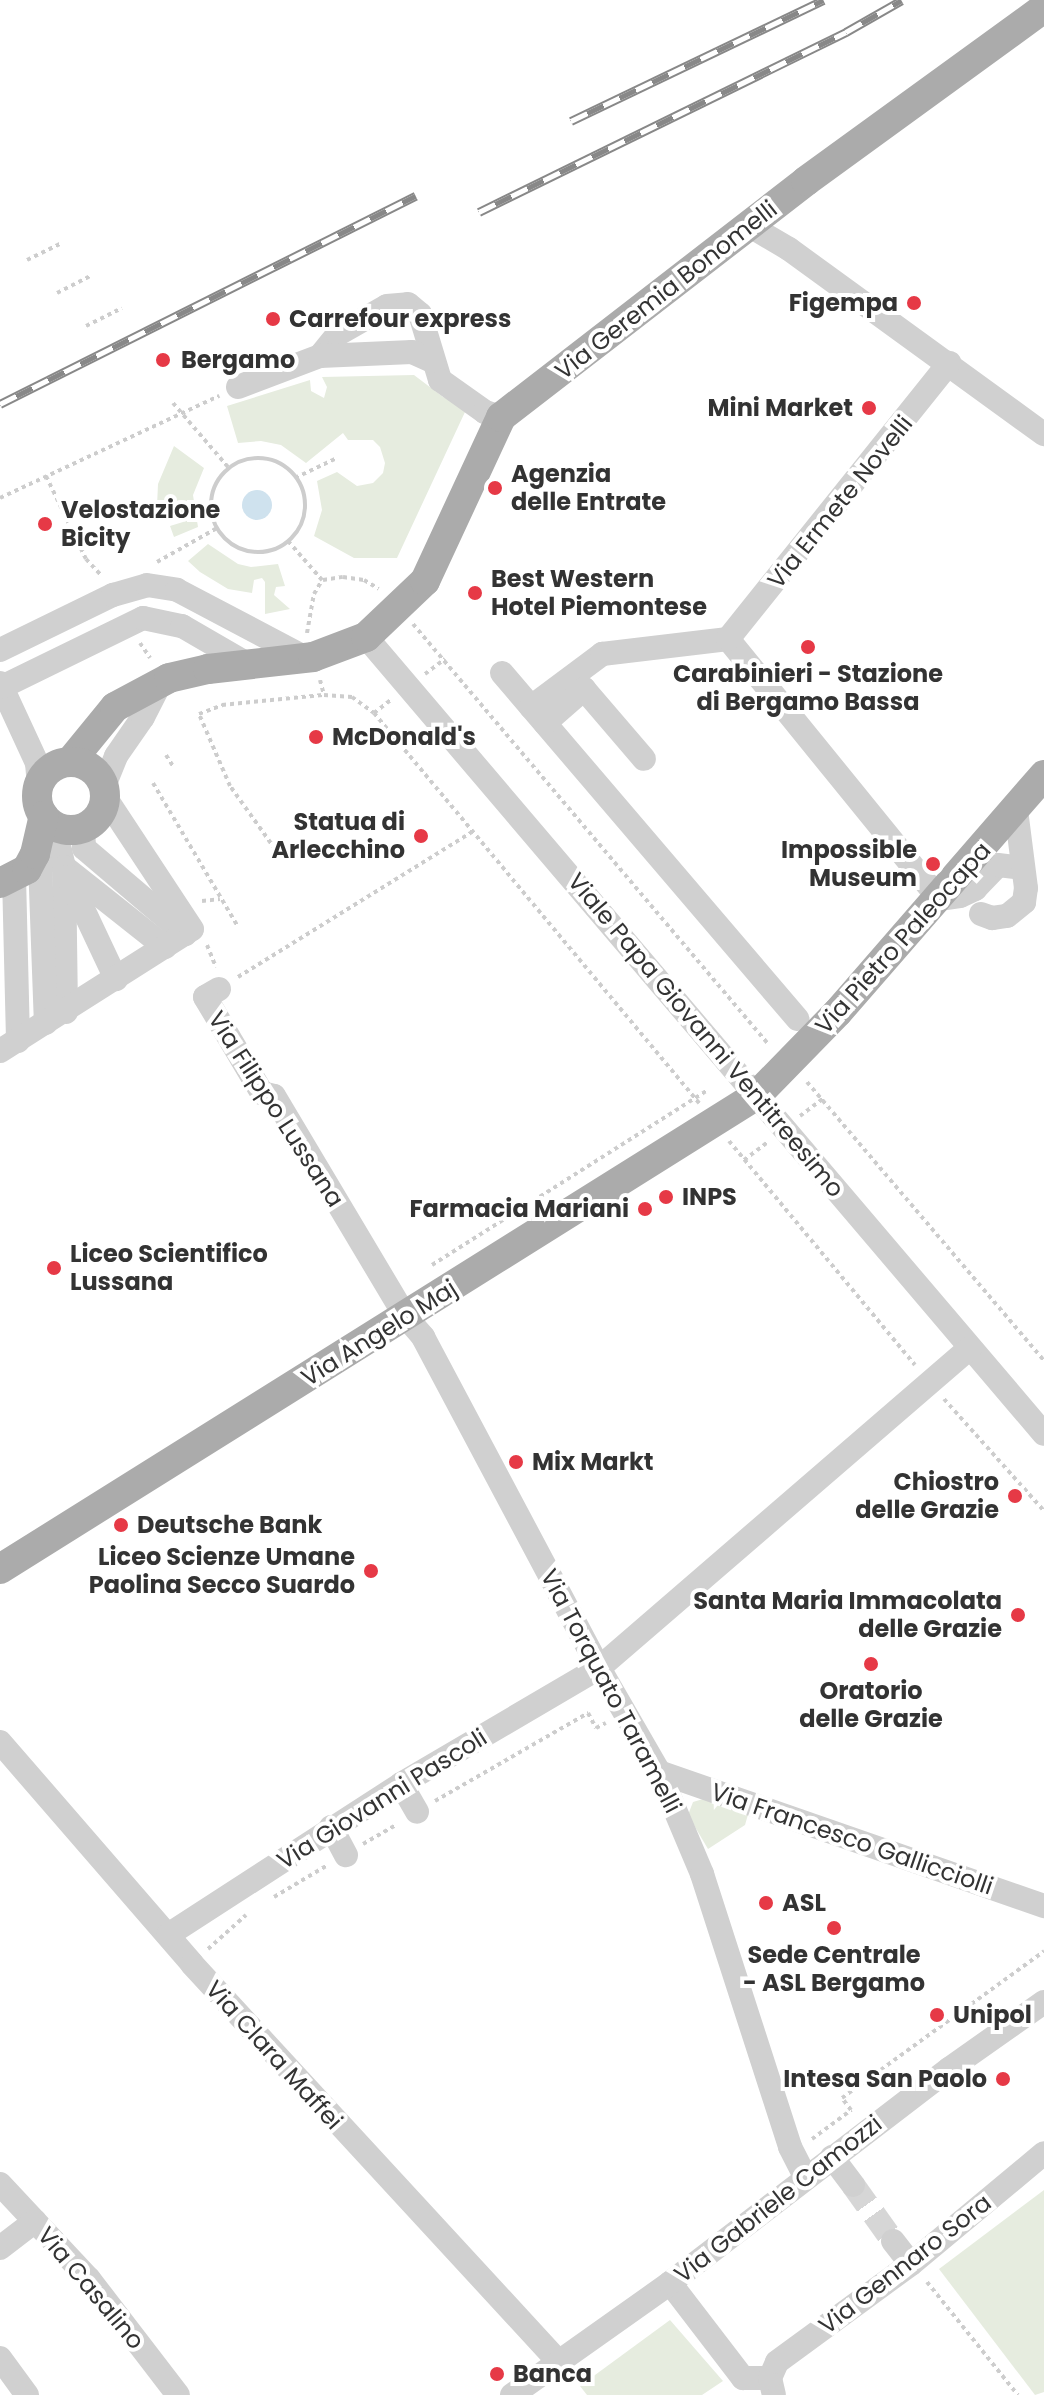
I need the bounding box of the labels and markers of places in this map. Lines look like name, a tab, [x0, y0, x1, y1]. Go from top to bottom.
place label: Figempa	[789, 289, 898, 317]
marker: Figempa	[905, 294, 923, 312]
place label: Carrefour express	[289, 305, 511, 333]
marker: Carrefour express	[264, 310, 282, 328]
place label: Bergamo	[181, 346, 295, 374]
marker: Bergamo	[152, 349, 174, 371]
place label: Mini Market	[708, 394, 853, 422]
marker: Mini Market	[860, 399, 878, 417]
place label: Agenzia delle Entrate	[511, 460, 666, 516]
marker: Agenzia delle Entrate	[486, 479, 504, 497]
place label: Velostazione Bicity	[61, 496, 220, 552]
marker: Velostazione Bicity	[36, 515, 54, 533]
place label: Best Western Hotel Piemontese	[491, 565, 707, 621]
marker: Best Western Hotel Piemontese	[466, 584, 484, 602]
marker: Carabinieri - Stazione di Bergamo Bassa	[799, 638, 817, 656]
place label: Carabinieri - Stazione di Bergamo Bassa	[673, 660, 943, 716]
place label: McDonald's	[332, 723, 476, 751]
marker: McDonald's	[307, 728, 325, 746]
place label: Statua di Arlecchino	[271, 808, 405, 864]
marker: Statua di Arlecchino	[412, 827, 430, 845]
place label: Impossible Museum	[781, 836, 917, 892]
marker: Impossible Museum	[924, 855, 942, 873]
place label: INPS	[682, 1183, 737, 1211]
marker: INPS	[657, 1188, 675, 1206]
place label: Farmacia Mariani	[409, 1195, 629, 1223]
marker: Farmacia Mariani	[636, 1200, 654, 1218]
place label: Liceo Scientifico Lussana	[70, 1240, 268, 1296]
marker: Liceo Scientifico Lussana	[45, 1259, 63, 1277]
place label: Mix Markt	[532, 1448, 653, 1476]
marker: Mix Markt	[507, 1453, 525, 1471]
place label: Chiostro delle Grazie	[855, 1468, 999, 1524]
marker: Chiostro delle Grazie	[1006, 1487, 1024, 1505]
place label: Deutsche Bank	[137, 1511, 322, 1539]
marker: Deutsche Bank	[112, 1516, 130, 1534]
place label: Liceo Scienze Umane Paolina Secco Suardo	[89, 1543, 355, 1599]
marker: Liceo Scienze Umane Paolina Secco Suardo	[362, 1562, 380, 1580]
place label: Santa Maria Immacolata delle Grazie	[693, 1587, 1002, 1643]
marker: Santa Maria Immacolata delle Grazie	[1009, 1606, 1027, 1624]
marker: Oratorio delle Grazie	[862, 1655, 880, 1673]
place label: Oratorio delle Grazie	[799, 1677, 943, 1733]
place label: ASL	[782, 1889, 826, 1917]
marker: ASL	[757, 1894, 775, 1912]
marker: Sede Centrale - ASL Bergamo	[825, 1919, 843, 1937]
place label: Sede Centrale - ASL Bergamo	[743, 1941, 925, 1997]
place label: Unipol	[953, 2001, 1032, 2029]
marker: Unipol	[928, 2006, 946, 2024]
place label: Intesa San Paolo	[783, 2065, 987, 2093]
marker: Intesa San Paolo	[994, 2070, 1012, 2088]
place label: Banca	[513, 2360, 592, 2388]
marker: Banca	[488, 2365, 506, 2383]

